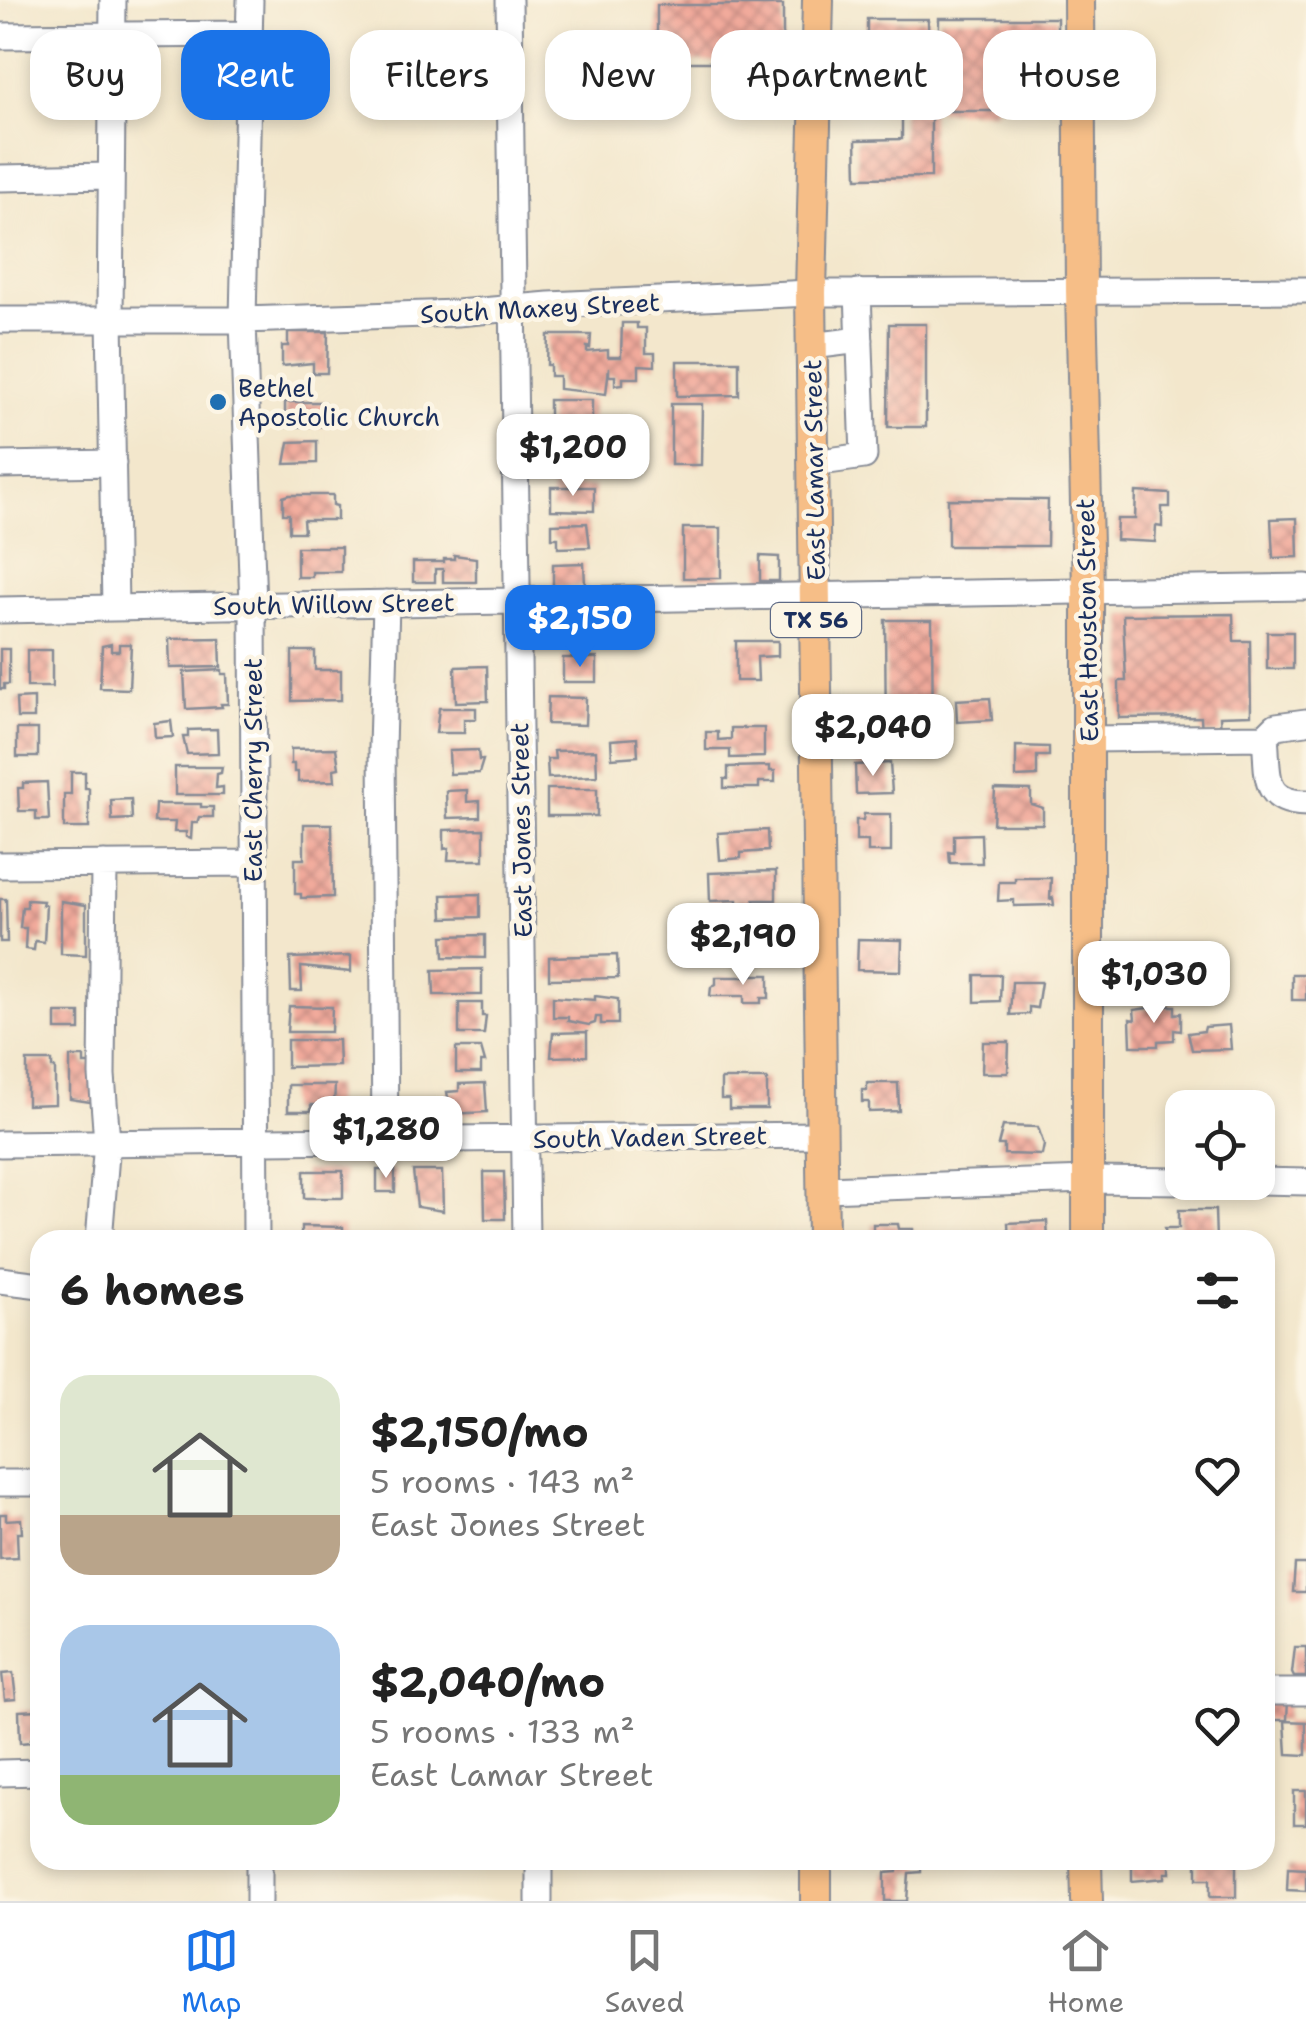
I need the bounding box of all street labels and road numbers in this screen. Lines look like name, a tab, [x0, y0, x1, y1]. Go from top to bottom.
street label: South Maxey Street	[419, 285, 661, 331]
street label: East Lamar Street	[795, 359, 833, 581]
street label: East Houston Street	[1068, 498, 1106, 742]
street label: South Willow Street	[213, 585, 455, 623]
road number: TX 56	[771, 603, 861, 637]
street label: East Cherry Street	[236, 658, 270, 882]
street label: East Jones Street	[502, 722, 540, 938]
street label: South Vaden Street	[532, 1118, 768, 1156]

